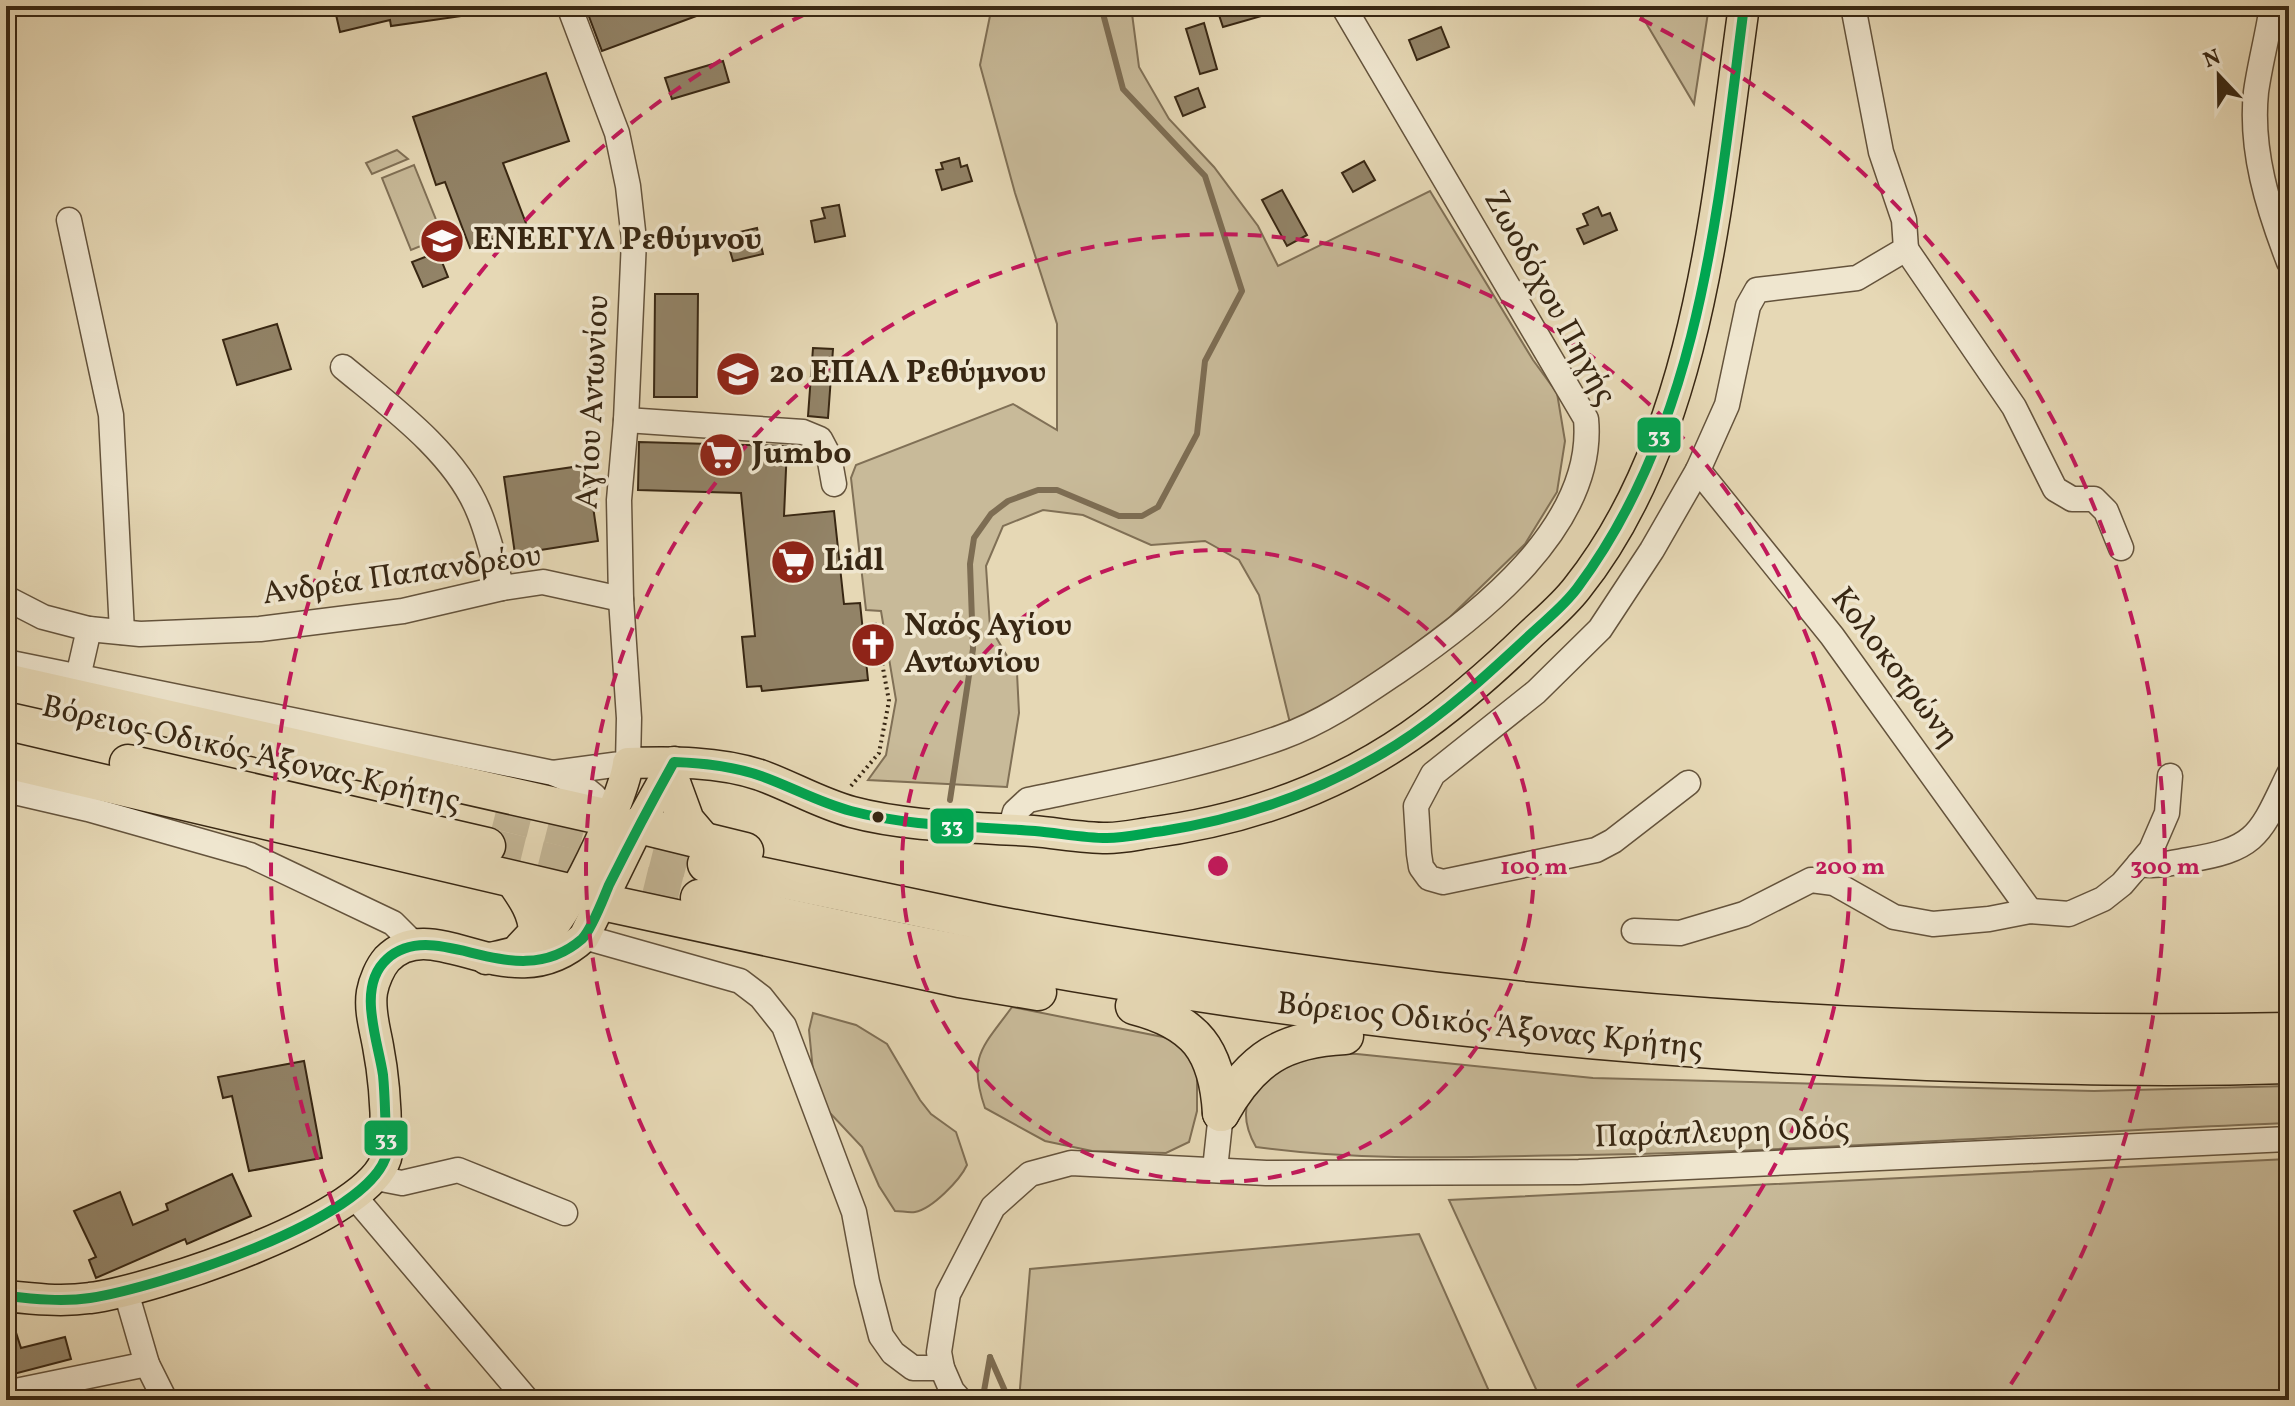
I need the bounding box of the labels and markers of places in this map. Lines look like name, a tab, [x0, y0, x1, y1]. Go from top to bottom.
school or university icon: ΕΝΕΕΓΥΛ Ρεθύμνου	[418, 217, 466, 265]
place label: ΕΝΕΕΓΥΛ Ρεθύμνου	[473, 219, 762, 263]
school or university icon: 2ο ΕΠΑΛ Ρεθύμνου	[714, 350, 762, 398]
place label: 2ο ΕΠΑΛ Ρεθύμνου	[769, 352, 1046, 396]
supermarket icon: Jumbo	[697, 431, 745, 479]
place label: Jumbo	[751, 433, 852, 477]
supermarket icon: Lidl	[769, 538, 817, 586]
place label: Lidl	[824, 540, 885, 584]
place label: Ναός Αγίου Αντωνίου	[904, 605, 1072, 686]
church icon: Ναός Αγίου Αντωνίου	[849, 621, 897, 669]
unlabelled marker	[870, 809, 886, 825]
centre of rings	[1204, 852, 1232, 880]

